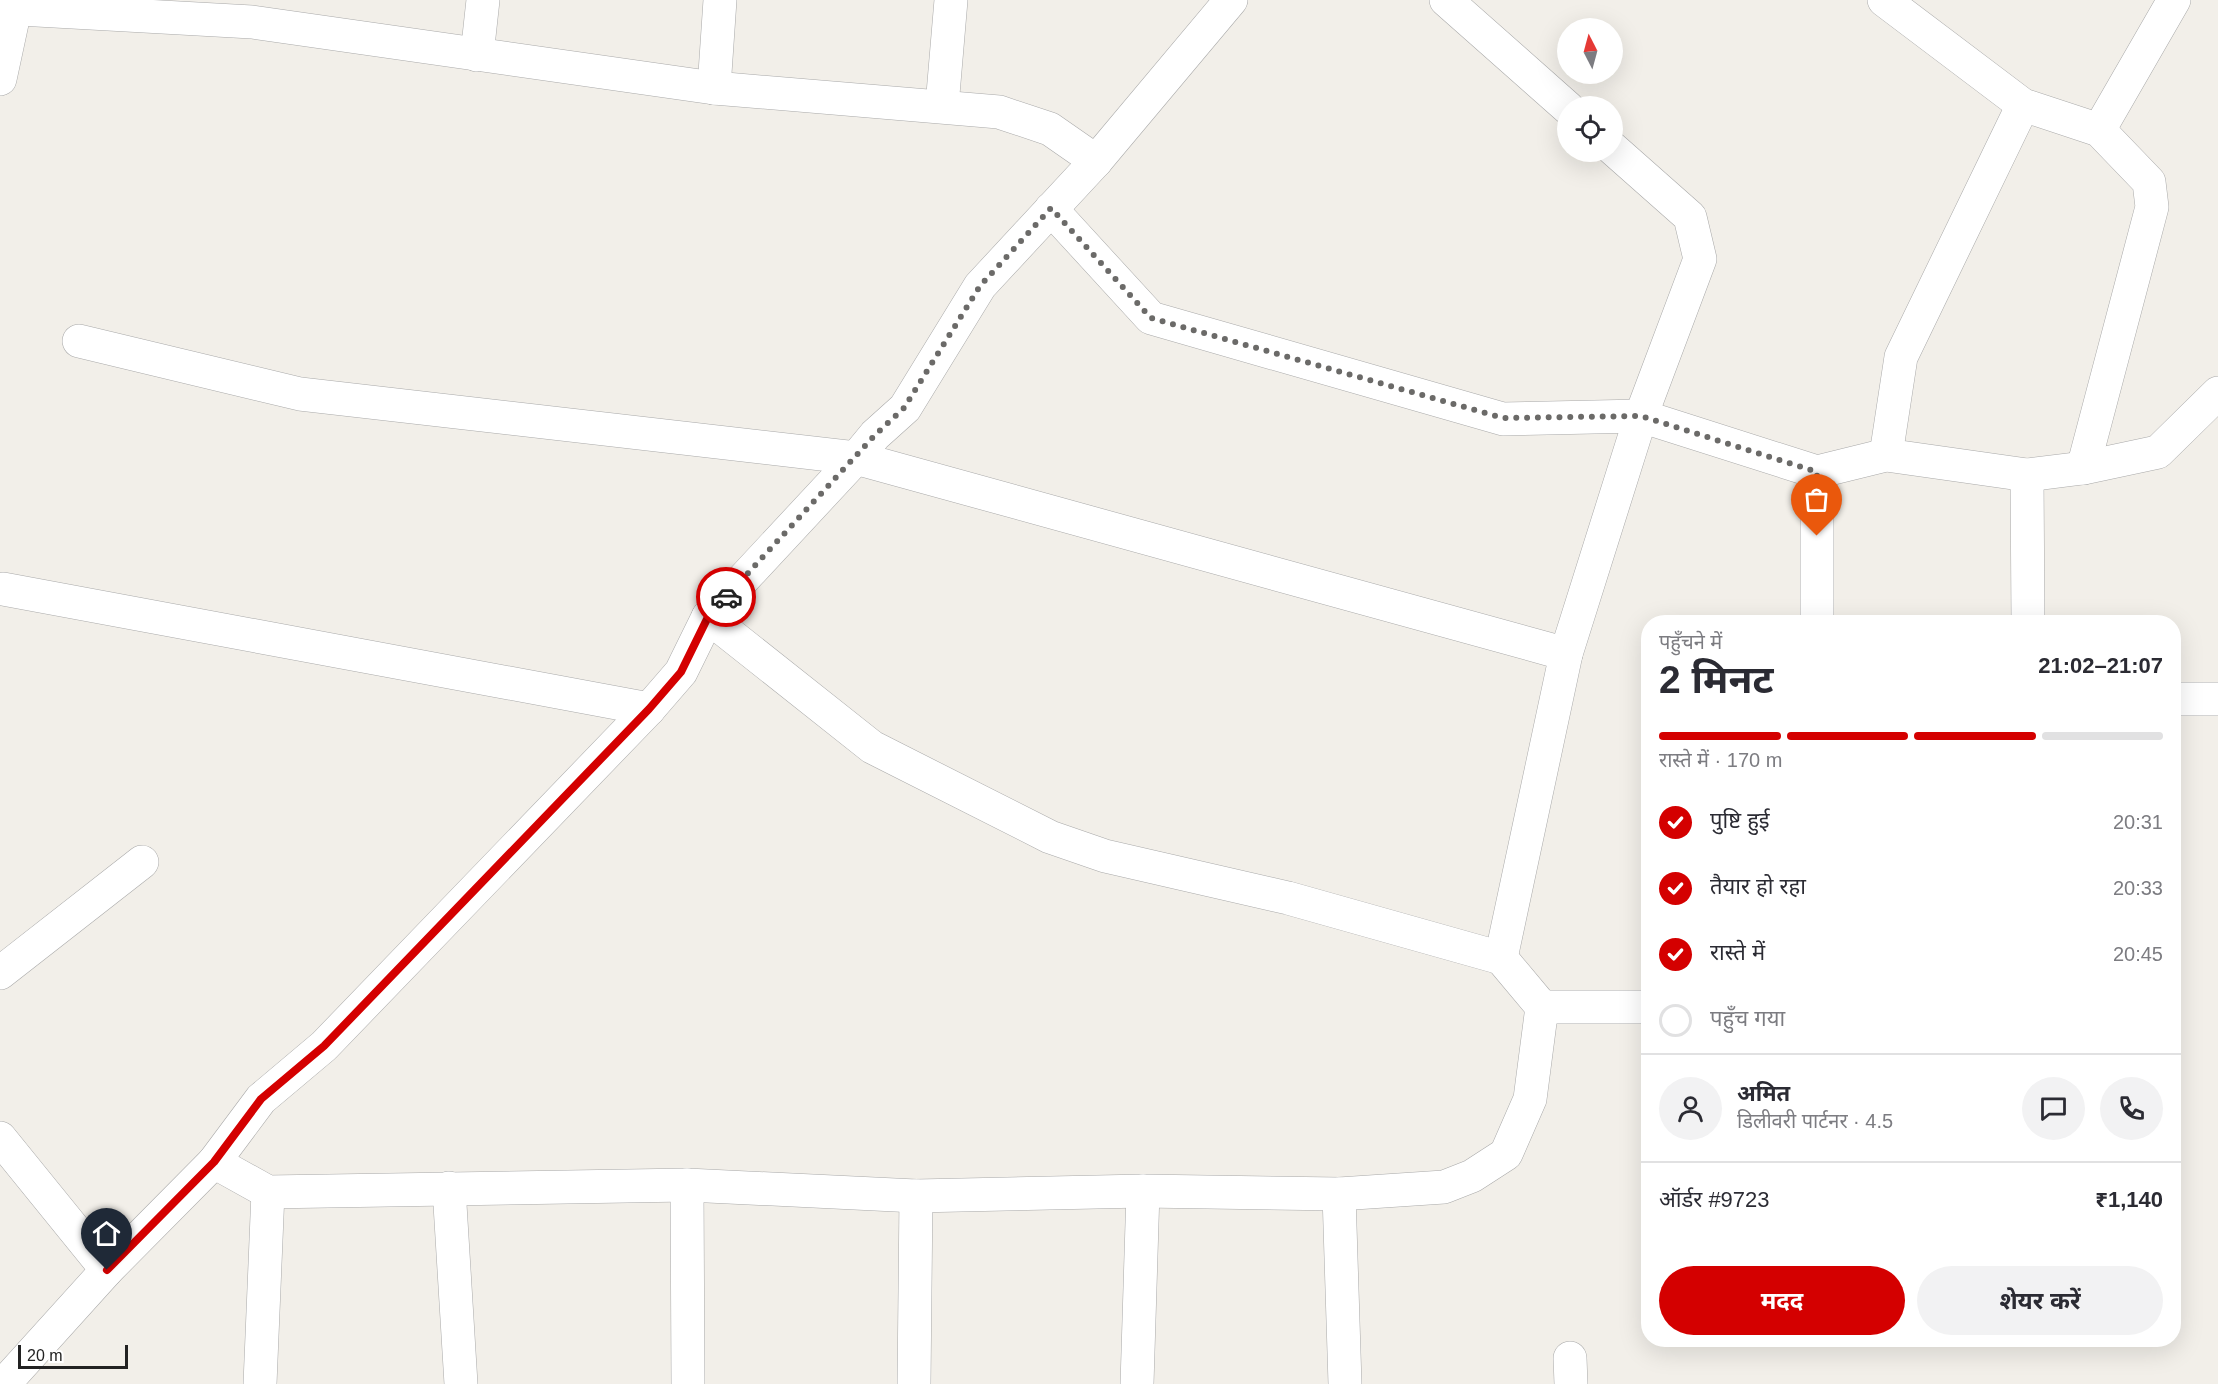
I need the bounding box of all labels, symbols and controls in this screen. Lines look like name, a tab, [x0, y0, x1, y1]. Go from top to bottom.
north arrow	[1557, 18, 1623, 84]
map controls	[1557, 18, 1623, 162]
button: locate	[1557, 96, 1623, 162]
pin	[1791, 474, 1842, 536]
icon: bag	[1800, 483, 1833, 516]
courier	[696, 567, 756, 627]
icon: car	[710, 581, 743, 614]
text: पहुँचने में	[1659, 631, 1722, 653]
text: 21:02–21:07	[2038, 653, 2163, 678]
text: 2 मिनट	[1659, 658, 1773, 701]
text: रास्ते में · 170 m	[1659, 749, 1782, 771]
icon: check	[1659, 806, 1692, 839]
text: पुष्टि हुई	[1710, 808, 1770, 833]
text: 20:31	[2113, 811, 2163, 833]
icon: check	[1659, 872, 1692, 905]
text: तैयार हो रहा	[1710, 874, 1806, 899]
text: 20:33	[2113, 877, 2163, 899]
icon: check	[1659, 938, 1692, 971]
text: रास्ते में	[1710, 940, 1765, 965]
text: 20:45	[2113, 943, 2163, 965]
text: पहुँच गया	[1710, 1006, 1785, 1031]
button: person	[1659, 1077, 1722, 1140]
button: chat	[2022, 1077, 2085, 1140]
button: phone	[2100, 1077, 2163, 1140]
text: अमित	[1737, 1081, 1790, 1106]
text: डिलीवरी पार्टनर · 4.5	[1737, 1110, 1893, 1132]
text: ऑर्डर #9723	[1659, 1187, 1770, 1212]
text: ₹1,140	[2095, 1187, 2163, 1212]
pin	[81, 1208, 132, 1270]
icon: home	[90, 1217, 123, 1250]
button: मदद	[1659, 1266, 1905, 1335]
button: शेयर करें	[1917, 1266, 2163, 1335]
scale bar	[18, 1342, 128, 1370]
text: 20 m	[27, 1347, 63, 1364]

